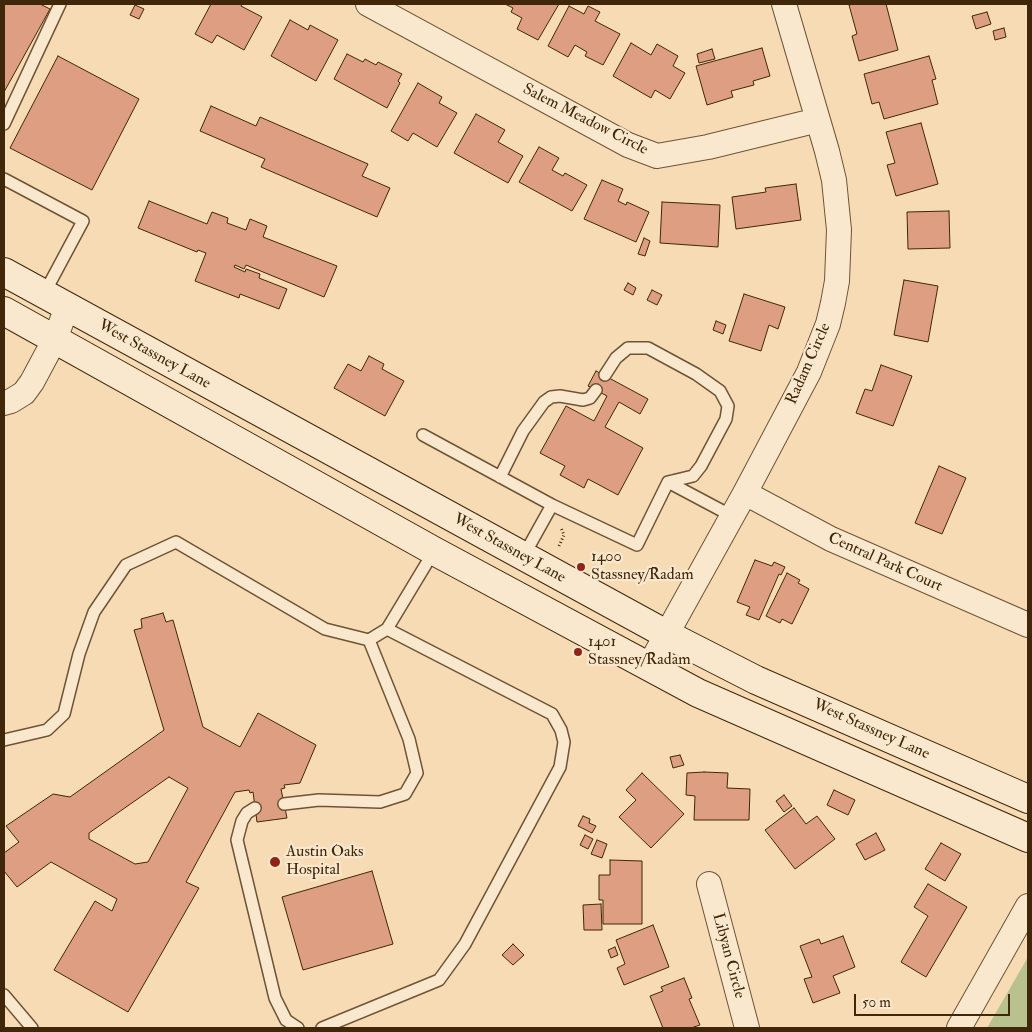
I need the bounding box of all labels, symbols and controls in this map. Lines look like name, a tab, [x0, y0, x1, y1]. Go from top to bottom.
street label: Salem Meadow Circle	[519, 80, 651, 160]
street label: West Stassney Lane	[94, 316, 214, 394]
street label: Radam Circle	[782, 320, 836, 408]
street label: West Stassney Lane	[449, 510, 569, 588]
street label: Central Park Court	[825, 529, 945, 597]
place label: 1400 Stassney/Radam	[591, 548, 694, 586]
marker: 1400 Stassney/Radam	[575, 561, 587, 573]
place label: 1401 Stassney/Radam	[588, 633, 691, 671]
marker: 1401 Stassney/Radam	[572, 646, 584, 658]
street label: West Stassney Lane	[810, 696, 932, 764]
place label: Austin Oaks Hospital	[286, 843, 364, 881]
marker: Austin Oaks Hospital	[268, 855, 282, 869]
street label: Libyan Circle	[707, 911, 749, 1001]
scale bar	[857, 984, 1013, 1016]
text: 50 m	[862, 993, 891, 1012]

